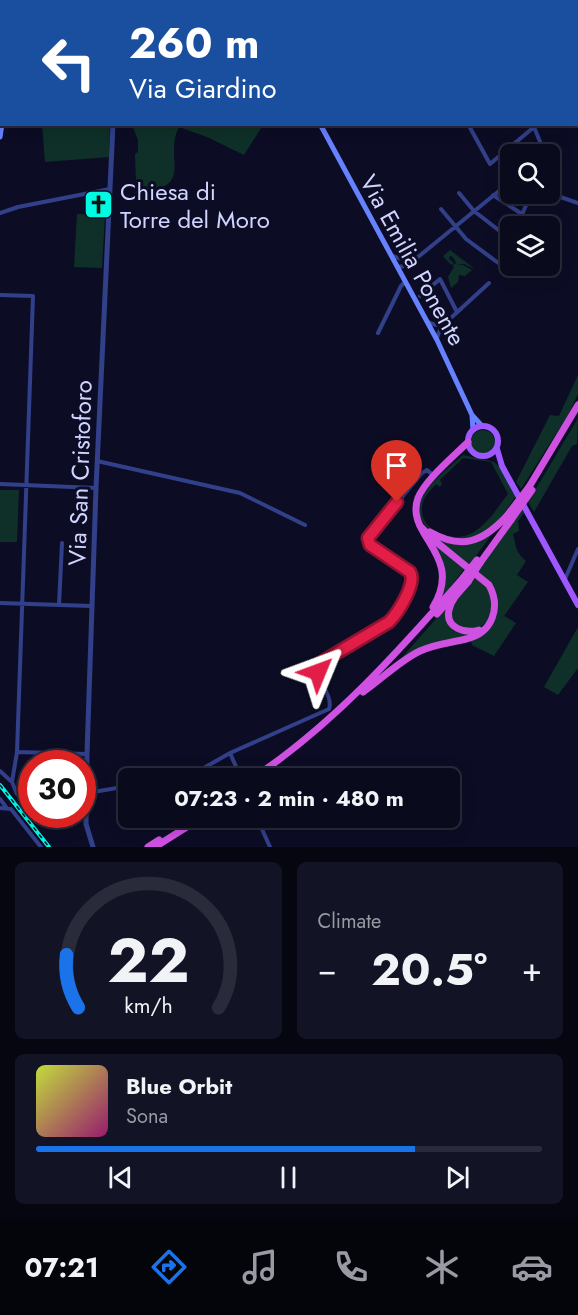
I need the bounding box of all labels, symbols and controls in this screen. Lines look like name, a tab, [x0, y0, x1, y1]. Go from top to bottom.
text: 260 m	[129, 13, 260, 74]
icon: left	[30, 24, 108, 102]
text: Via Giardino	[129, 69, 276, 108]
map controls	[500, 144, 560, 276]
button: search	[500, 144, 560, 204]
street label: Via Emilia Ponente	[351, 168, 475, 352]
place label: Chiesa di Torre del Moro	[120, 174, 270, 237]
church icon: Chiesa di Torre del Moro	[83, 189, 115, 221]
button: layers	[500, 216, 560, 276]
street label: Via San Cristoforo	[59, 380, 101, 566]
pin	[371, 440, 422, 502]
icon: arrive	[380, 449, 413, 482]
position arrow	[286, 640, 350, 704]
speed limit sign: 30	[18, 750, 96, 828]
text: 07:23 · 2 min · 480 m	[174, 782, 404, 814]
text: Climate	[318, 907, 381, 936]
text: 22	[107, 915, 189, 1005]
text: 20.5°	[371, 937, 487, 1002]
text: −	[318, 946, 337, 993]
text: +	[522, 946, 542, 993]
text: km/h	[124, 990, 172, 1021]
text: Blue Orbit	[126, 1070, 232, 1102]
text: Sona	[126, 1102, 168, 1131]
icon: previous	[104, 1161, 137, 1194]
icon: pause	[272, 1161, 305, 1194]
icon: next	[441, 1161, 474, 1194]
icon: directions	[148, 1246, 190, 1288]
icon: music	[239, 1246, 281, 1288]
icon: phone	[330, 1246, 372, 1288]
icon: climate	[421, 1246, 463, 1288]
icon: car	[511, 1246, 553, 1288]
text: 07:21	[24, 1248, 99, 1287]

